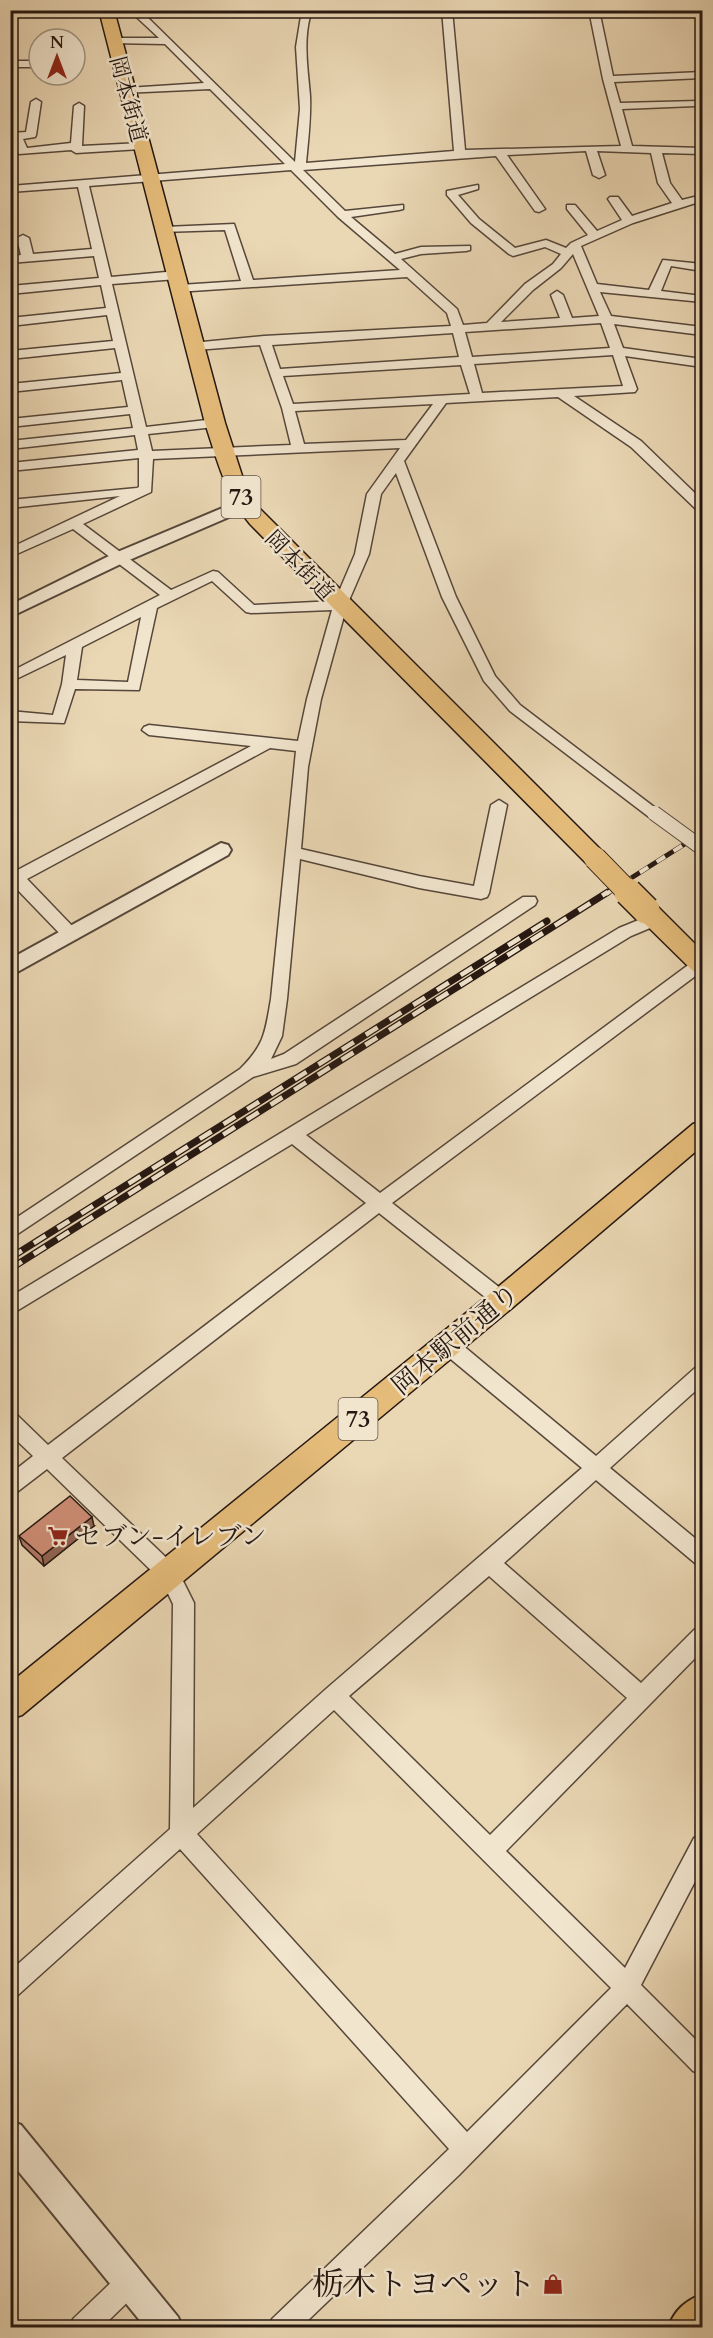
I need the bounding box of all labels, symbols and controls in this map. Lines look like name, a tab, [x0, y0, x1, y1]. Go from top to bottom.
north arrow	[27, 27, 87, 87]
text: N	[50, 32, 64, 54]
street label: 岡本街道	[102, 53, 154, 146]
road number: 73	[222, 476, 260, 518]
street label: 岡本街道	[258, 524, 341, 608]
street label: 岡本駅前通り	[384, 1276, 526, 1403]
road number: 73	[338, 1398, 378, 1440]
place label: セブン-イレブン	[75, 1519, 267, 1554]
supermarket icon: セブン-イレブン	[46, 1524, 70, 1548]
place label: 栃木トヨペット	[312, 2263, 536, 2307]
shop icon: 栃木トヨペット	[541, 2272, 565, 2296]

